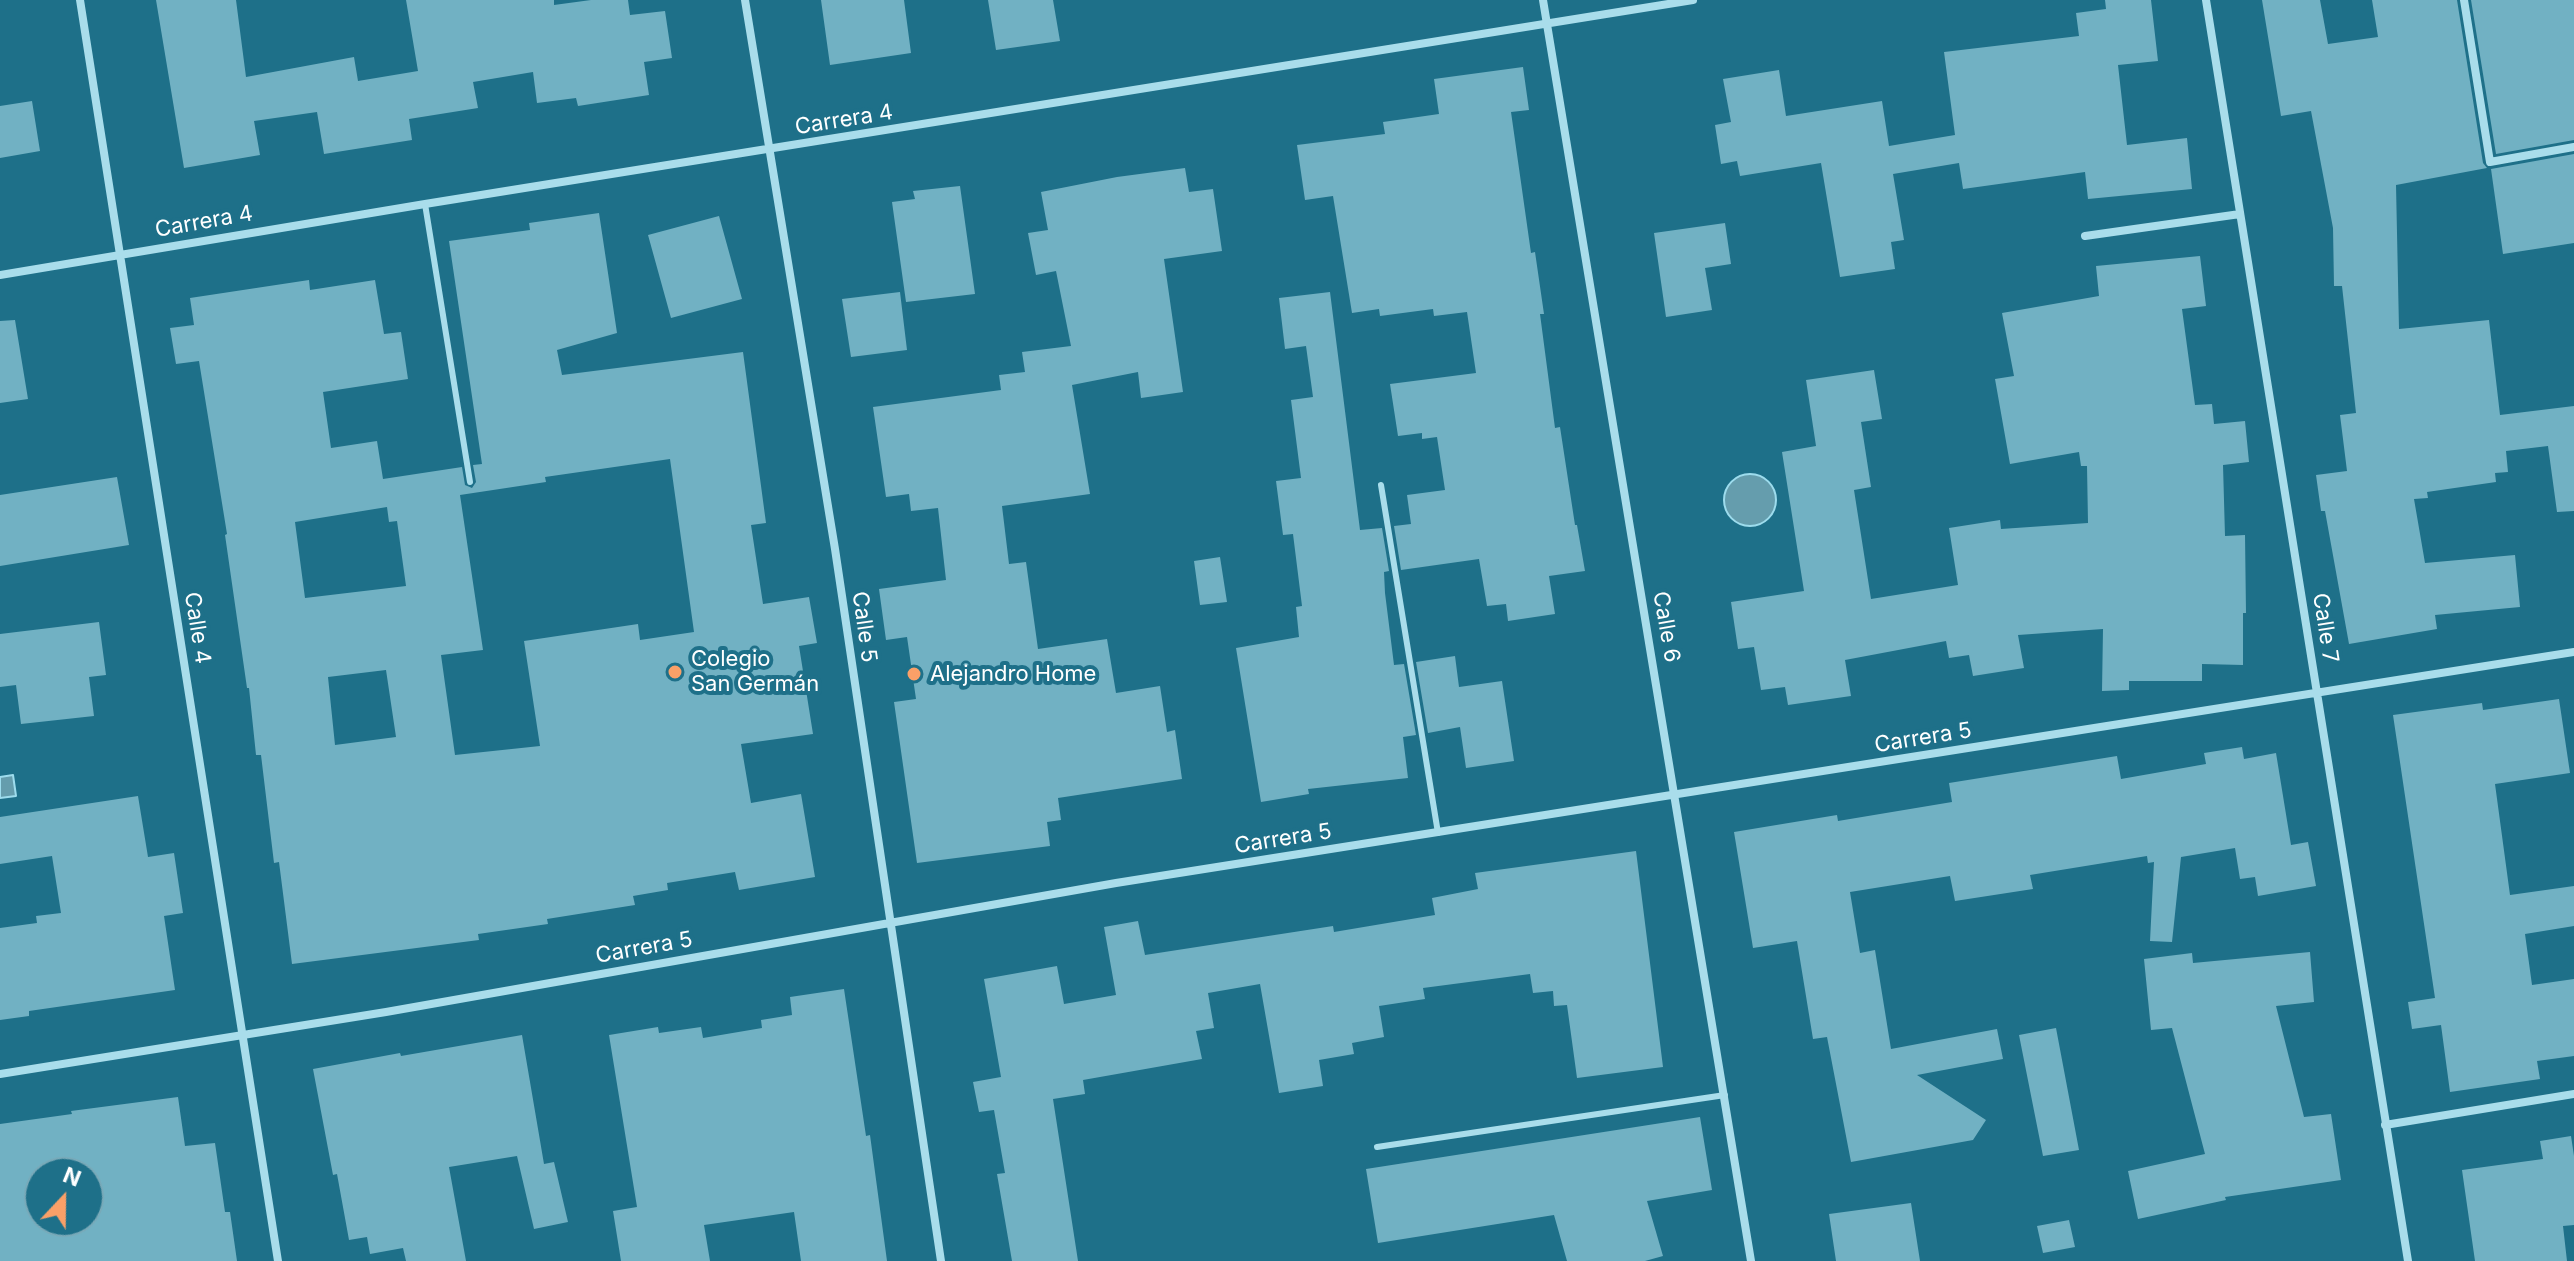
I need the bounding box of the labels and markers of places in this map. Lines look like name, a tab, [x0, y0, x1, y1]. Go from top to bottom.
place label: Colegio San Germán	[691, 646, 819, 698]
place label: Alejandro Home	[930, 661, 1096, 687]
marker: Colegio San Germán	[666, 663, 684, 681]
marker: Alejandro Home	[905, 665, 923, 683]

